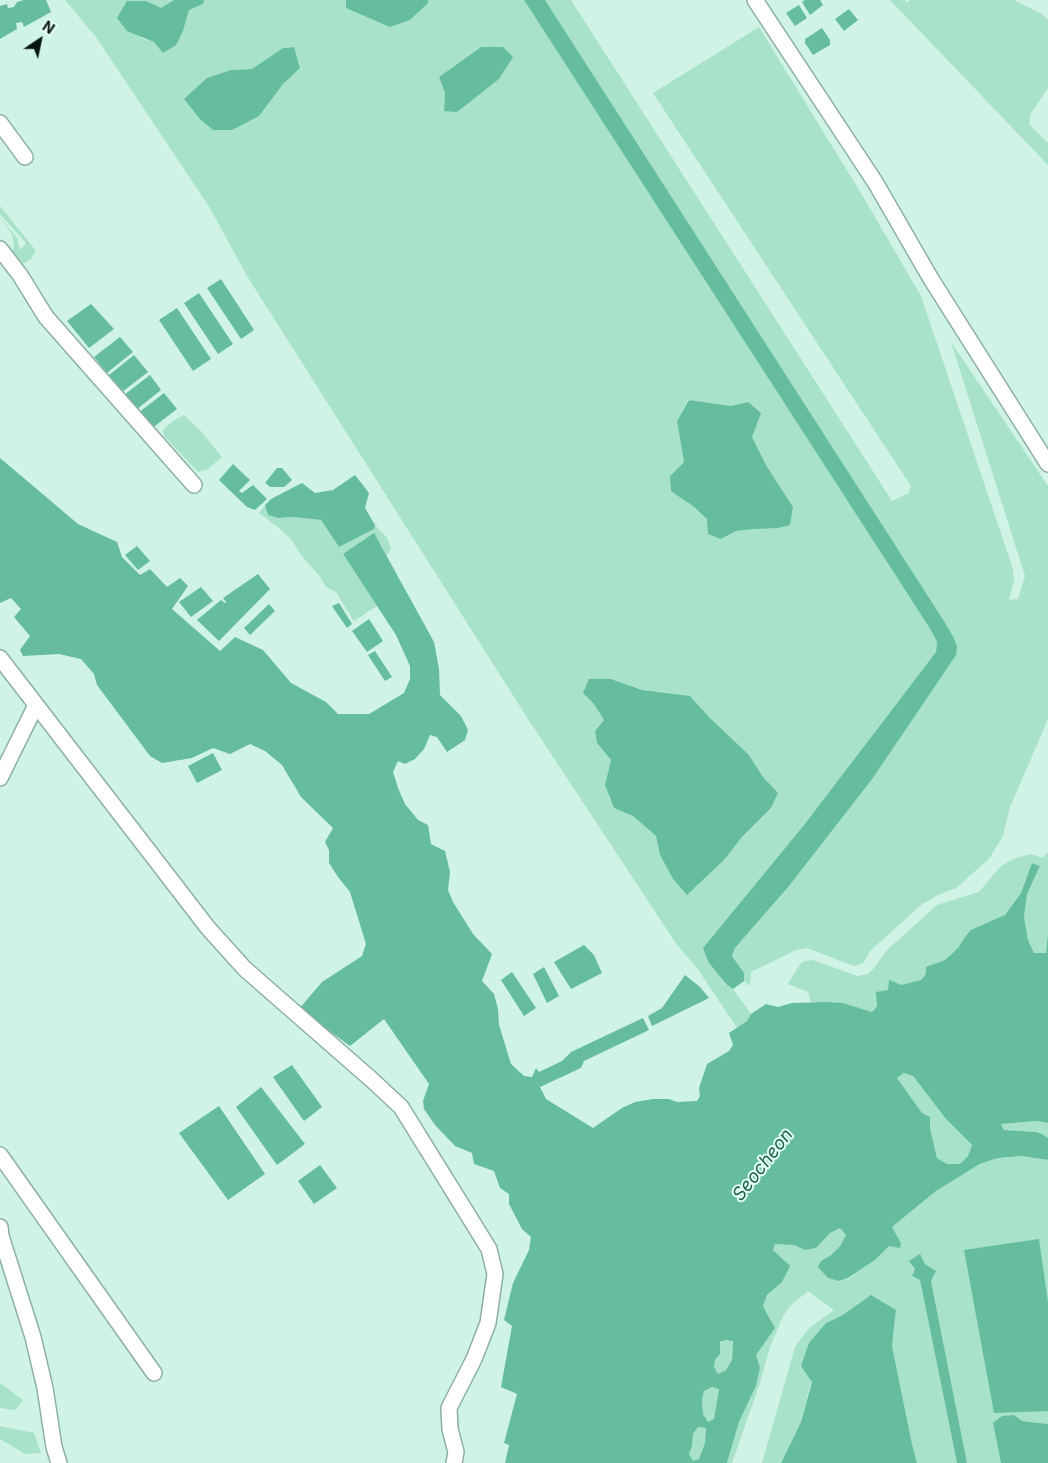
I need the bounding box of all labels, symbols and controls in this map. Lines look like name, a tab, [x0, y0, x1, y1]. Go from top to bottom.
north arrow	[15, 15, 65, 65]
text: N	[39, 17, 58, 37]
water label: Seocheon	[728, 1125, 798, 1205]

